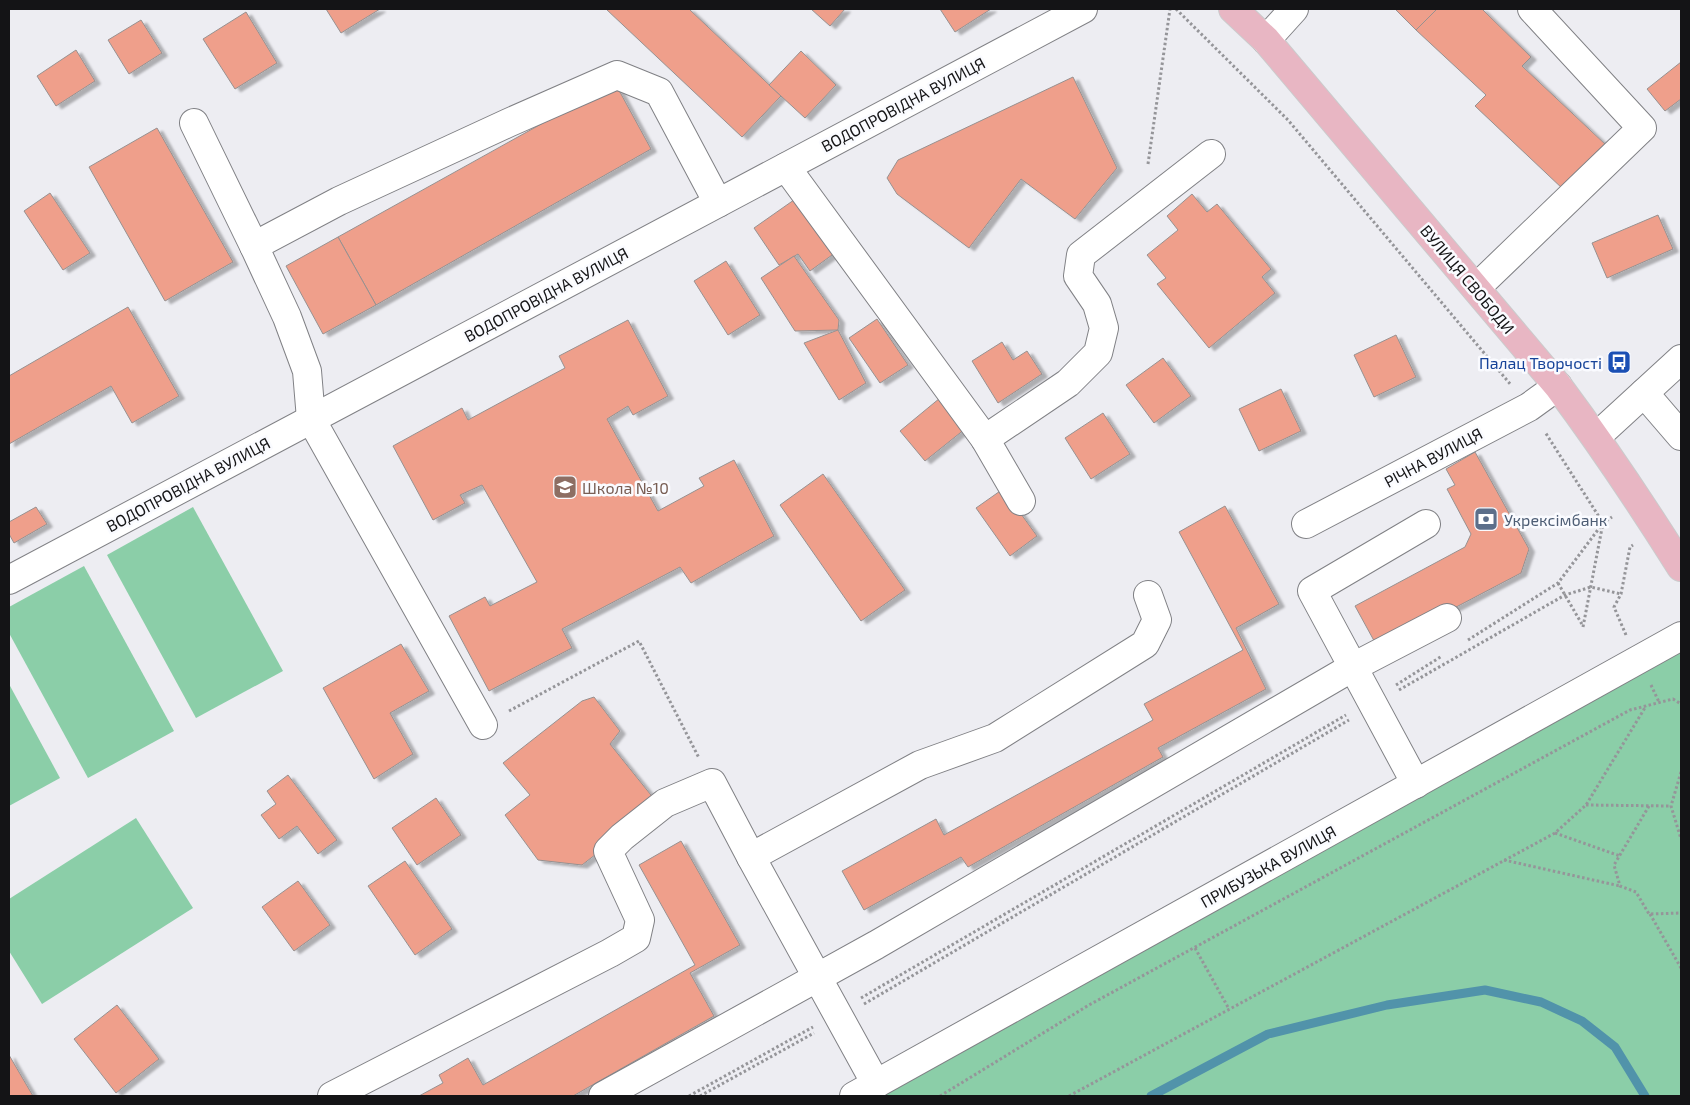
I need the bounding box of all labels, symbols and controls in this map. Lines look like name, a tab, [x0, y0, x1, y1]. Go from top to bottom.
street label: ВОДОПРОВІДНА ВУЛИЦЯ	[818, 53, 988, 155]
street label: ВУЛИЦЯ СВОБОДИ	[1417, 221, 1519, 337]
street label: ВОДОПРОВІДНА ВУЛИЦЯ	[461, 243, 631, 345]
bus stop icon: Палац Творчості	[1606, 349, 1632, 375]
place label: Палац Творчості	[1479, 353, 1602, 372]
street label: РІЧНА ВУЛИЦЯ	[1381, 423, 1485, 491]
street label: ВОДОПРОВІДНА ВУЛИЦЯ	[103, 433, 273, 535]
school or university icon: Школа №10	[552, 474, 578, 500]
place label: Школа №10	[582, 478, 669, 497]
bank icon: Укрексімбанк	[1473, 506, 1499, 532]
place label: Укрексімбанк	[1504, 510, 1608, 529]
street label: ПРИБУЗЬКА ВУЛИЦЯ	[1197, 821, 1339, 911]

